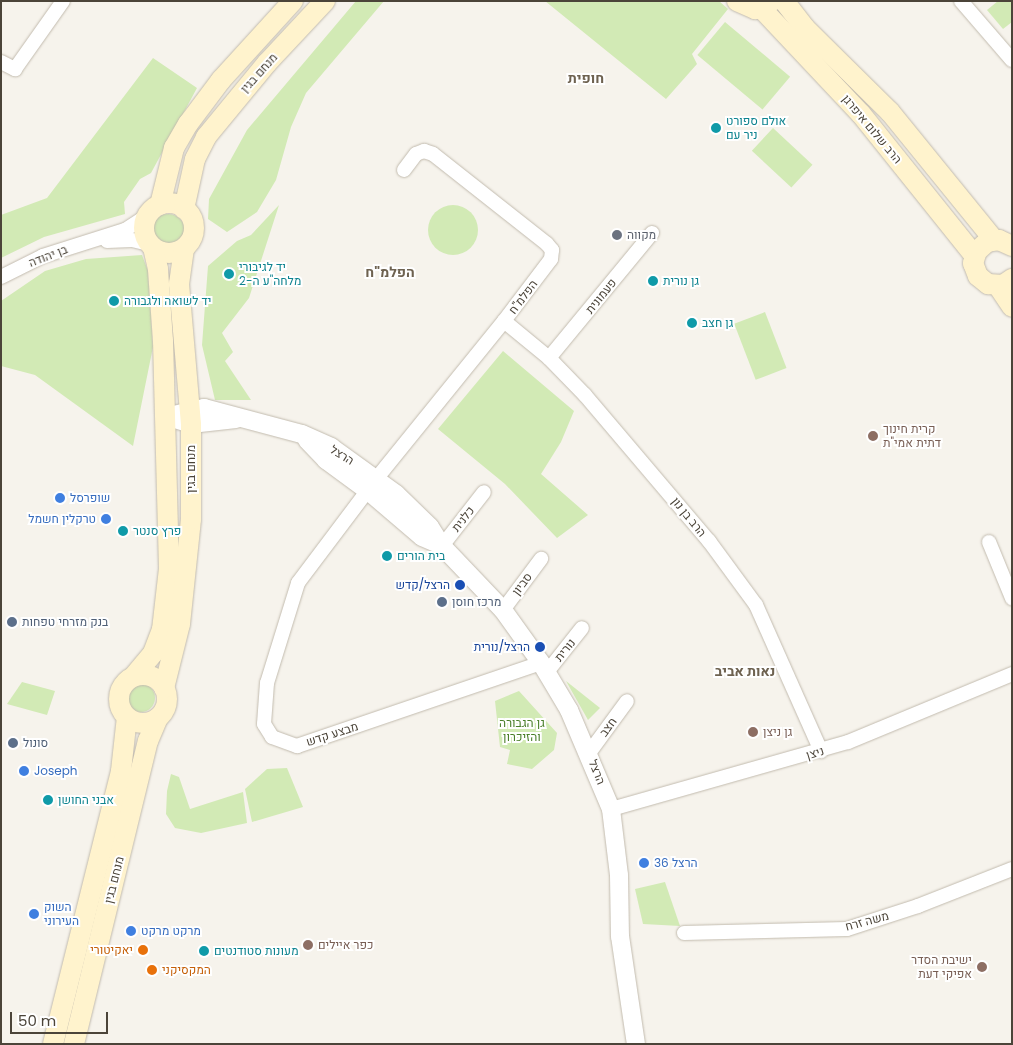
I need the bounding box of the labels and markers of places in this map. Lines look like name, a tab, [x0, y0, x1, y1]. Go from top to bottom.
place label: אולם ספורט ניר עם	[726, 114, 786, 142]
marker: אולם ספורט ניר עם	[710, 122, 722, 134]
place label: מקווה	[627, 228, 656, 242]
marker: מקווה	[611, 229, 623, 241]
place label: יד לגיבורי מלחה"ע ה-2	[239, 260, 301, 288]
marker: יד לגיבורי מלחה"ע ה-2	[223, 268, 235, 280]
place label: גן נורית	[663, 274, 699, 288]
marker: גן נורית	[647, 275, 659, 287]
place label: יד לשואה ולגבורה	[124, 294, 211, 308]
marker: יד לשואה ולגבורה	[108, 295, 120, 307]
place label: גן חצב	[702, 316, 733, 330]
marker: גן חצב	[686, 317, 698, 329]
place label: קרית חינוך דתית אמי"ת	[883, 422, 941, 450]
marker: קרית חינוך דתית אמי"ת	[867, 430, 879, 442]
place label: שופרסל	[70, 491, 110, 505]
marker: שופרסל	[54, 492, 66, 504]
place label: טרקלין חשמל	[28, 512, 96, 526]
marker: טרקלין חשמל	[100, 513, 112, 525]
place label: פרץ סנטר	[133, 524, 181, 538]
marker: פרץ סנטר	[117, 525, 129, 537]
place label: בית הורים	[397, 549, 445, 563]
marker: בית הורים	[381, 550, 393, 562]
place label: הרצל/קדש	[395, 578, 450, 592]
marker: הרצל/קדש	[454, 579, 466, 591]
place label: מרכז חוסן	[452, 595, 501, 609]
marker: מרכז חוסן	[436, 596, 448, 608]
place label: בנק מזרחי טפחות	[22, 615, 108, 629]
marker: בנק מזרחי טפחות	[6, 616, 18, 628]
place label: הרצל/נורית	[474, 640, 530, 654]
marker: הרצל/נורית	[534, 641, 546, 653]
place label: גן ניצן	[763, 725, 792, 739]
marker: גן ניצן	[747, 726, 759, 738]
place label: סונול	[23, 736, 48, 750]
marker: סונול	[7, 737, 19, 749]
place label: Joseph	[34, 764, 78, 778]
marker: Joseph	[18, 765, 30, 777]
place label: אבני החושן	[58, 793, 114, 807]
marker: אבני החושן	[42, 794, 54, 806]
place label: הרצל 36	[654, 856, 698, 870]
marker: הרצל 36	[638, 857, 650, 869]
place label: השוק העירוני	[44, 900, 79, 928]
marker: השוק העירוני	[28, 908, 40, 920]
place label: מרקט מרקט	[141, 924, 201, 938]
marker: מרקט מרקט	[125, 925, 137, 937]
place label: כפר איילים	[318, 938, 373, 952]
marker: כפר איילים	[302, 939, 314, 951]
place label: יאקיטורי	[90, 943, 133, 957]
marker: יאקיטורי	[137, 944, 149, 956]
place label: מעונות סטודנטים	[214, 944, 299, 958]
marker: מעונות סטודנטים	[198, 945, 210, 957]
place label: ישיבת הסדר אפיקי דעת	[911, 953, 972, 981]
marker: ישיבת הסדר אפיקי דעת	[976, 961, 988, 973]
place label: המקסיקני	[162, 963, 211, 977]
marker: המקסיקני	[146, 964, 158, 976]

